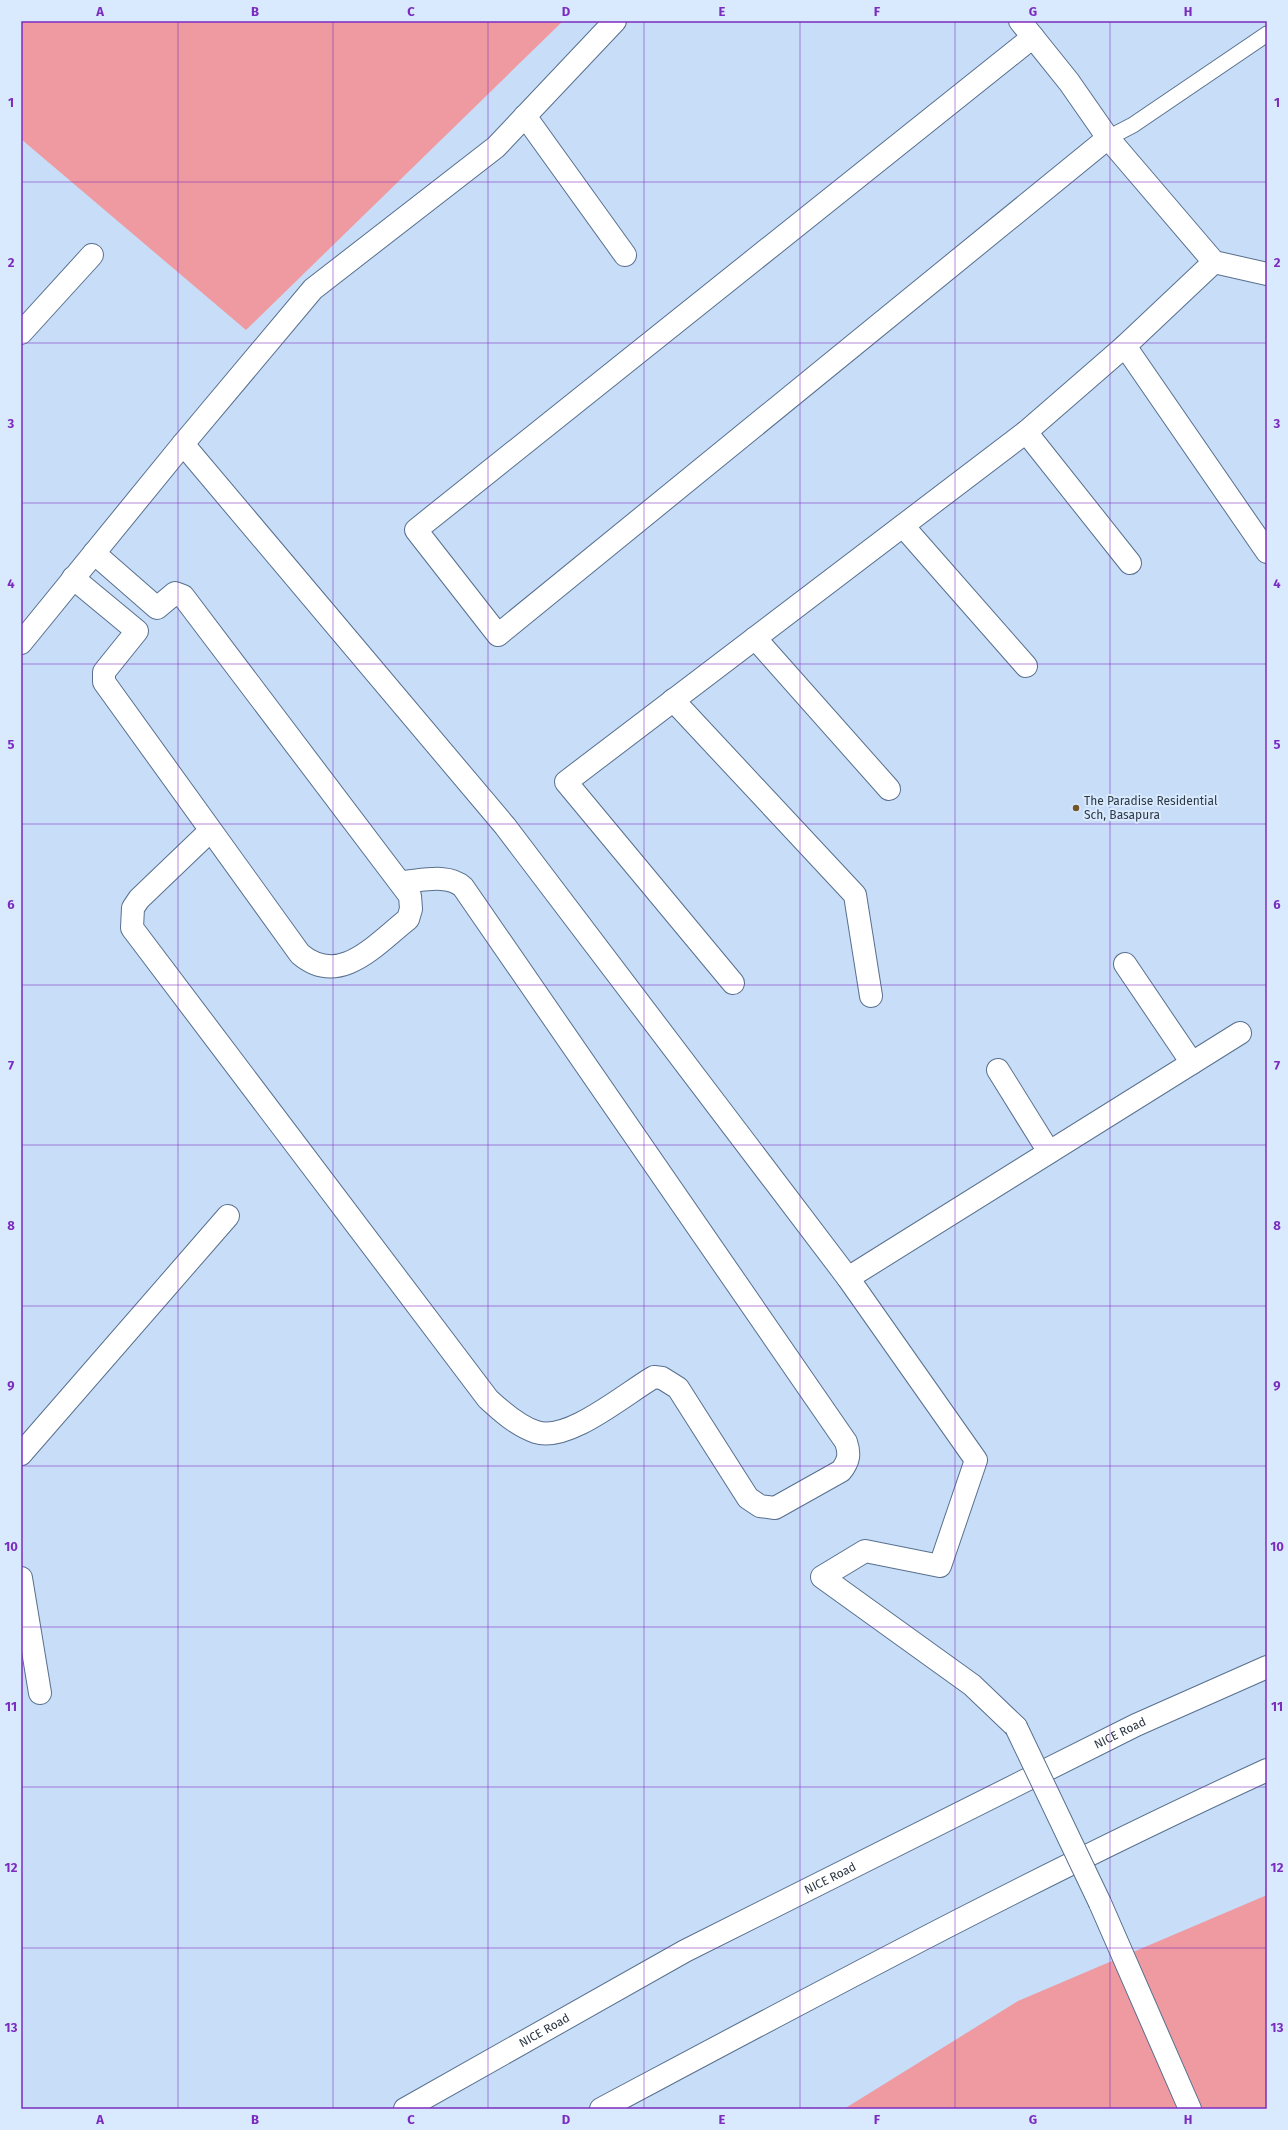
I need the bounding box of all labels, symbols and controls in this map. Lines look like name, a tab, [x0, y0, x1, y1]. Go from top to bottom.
text: A	[95, 4, 104, 19]
text: B	[251, 4, 259, 19]
text: C	[407, 4, 415, 19]
text: D	[562, 4, 571, 19]
text: E	[719, 4, 726, 19]
text: F	[874, 4, 881, 19]
text: G	[1029, 4, 1037, 19]
text: H	[1184, 4, 1192, 19]
text: 1	[8, 95, 14, 110]
text: 1	[1274, 95, 1280, 110]
text: 2	[8, 255, 15, 270]
text: 2	[1274, 255, 1281, 270]
text: 3	[7, 416, 15, 431]
text: 3	[1273, 416, 1281, 431]
text: 4	[7, 576, 15, 591]
text: 4	[1273, 576, 1281, 591]
text: 5	[8, 737, 15, 752]
text: 5	[1274, 737, 1281, 752]
place label: The Paradise Residential Sch, Basapura	[1084, 794, 1218, 822]
marker: The Paradise Residential Sch, Basapura	[1071, 803, 1081, 813]
text: 6	[7, 897, 15, 912]
text: 6	[1273, 897, 1281, 912]
text: 7	[8, 1058, 14, 1073]
text: 7	[1274, 1058, 1280, 1073]
text: 8	[7, 1218, 15, 1233]
text: 8	[1273, 1218, 1281, 1233]
text: 9	[7, 1378, 15, 1393]
text: 9	[1273, 1378, 1281, 1393]
text: 10	[4, 1539, 18, 1554]
text: 10	[1270, 1539, 1284, 1554]
text: 11	[5, 1699, 17, 1714]
text: 11	[1271, 1699, 1283, 1714]
street label: NICE Road	[1092, 1715, 1148, 1752]
street label: NICE Road	[802, 1859, 858, 1897]
text: 12	[5, 1860, 18, 1875]
text: 12	[1271, 1860, 1284, 1875]
street label: NICE Road	[517, 2011, 572, 2050]
text: 13	[5, 2020, 18, 2035]
text: 13	[1271, 2020, 1284, 2035]
text: A	[95, 2112, 104, 2127]
text: B	[251, 2112, 259, 2127]
text: C	[407, 2112, 415, 2127]
text: D	[562, 2112, 571, 2127]
text: E	[719, 2112, 726, 2127]
text: F	[874, 2112, 881, 2127]
text: G	[1029, 2112, 1037, 2127]
text: H	[1184, 2112, 1192, 2127]

